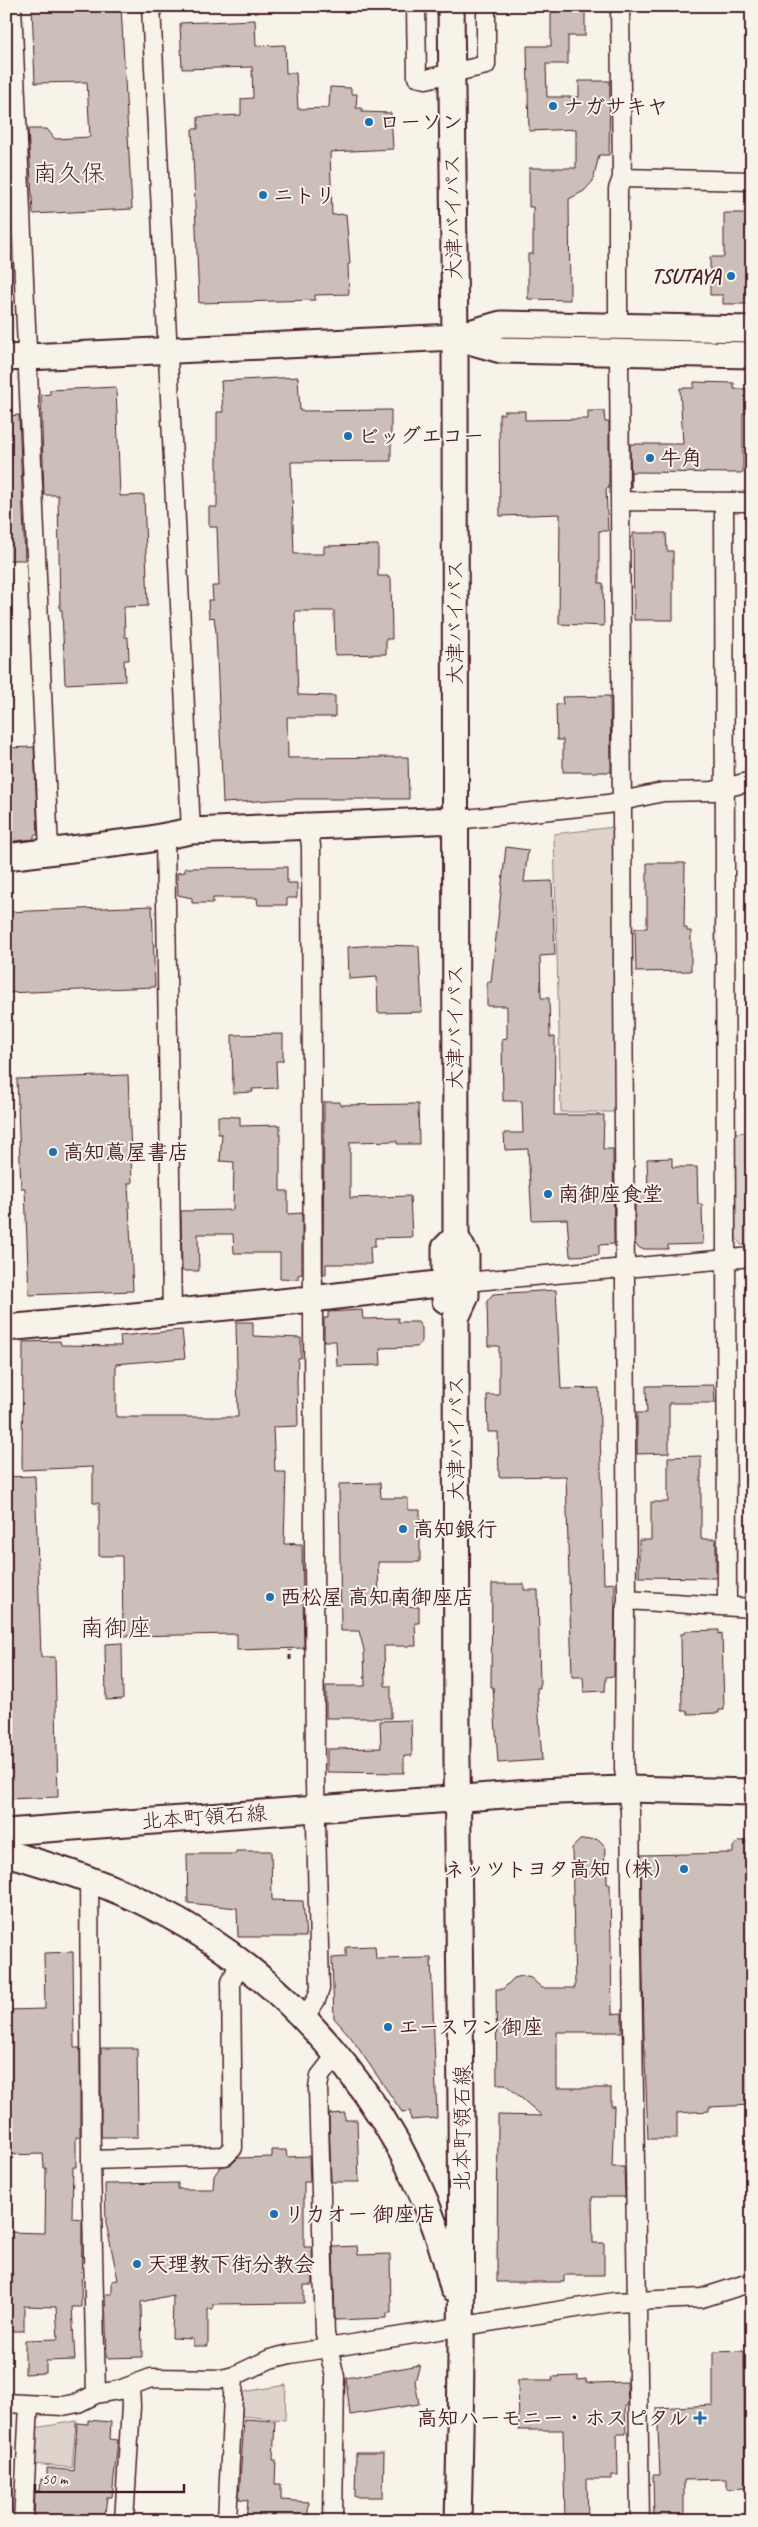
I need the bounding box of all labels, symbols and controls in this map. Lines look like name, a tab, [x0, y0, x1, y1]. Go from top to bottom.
place label: ナガサキヤ	[563, 93, 668, 119]
marker: ナガサキヤ	[547, 100, 559, 112]
place label: ローソン	[379, 109, 463, 135]
marker: ローソン	[363, 116, 375, 128]
street label: 大津バイパス	[439, 154, 467, 280]
district label: 南久保	[33, 158, 105, 188]
place label: ニトリ	[273, 182, 336, 208]
marker: ニトリ	[257, 189, 269, 201]
place label: TSUTAYA	[651, 263, 722, 289]
marker: TSUTAYA	[725, 270, 737, 282]
place label: ビッグエコー	[358, 423, 484, 449]
marker: ビッグエコー	[342, 430, 354, 442]
place label: 牛角	[660, 445, 702, 471]
marker: 牛角	[644, 452, 656, 464]
street label: 大津バイパス	[442, 559, 468, 685]
street label: 大津バイパス	[442, 964, 468, 1090]
place label: 高知蔦屋書店	[63, 1139, 189, 1165]
marker: 高知蔦屋書店	[47, 1146, 59, 1158]
place label: 南御座食堂	[558, 1181, 663, 1207]
marker: 南御座食堂	[542, 1188, 554, 1200]
street label: 大津バイパス	[443, 1375, 469, 1501]
place label: 高知銀行	[413, 1516, 497, 1542]
marker: 高知銀行	[397, 1523, 409, 1535]
place label: 西松屋 高知南御座店	[280, 1584, 474, 1610]
marker: 西松屋 高知南御座店	[264, 1591, 276, 1603]
district label: 南御座	[80, 1613, 152, 1643]
street label: 北本町領石線	[140, 1800, 268, 1834]
place label: ネッツトヨタ高知（株）	[444, 1856, 674, 1882]
marker: ネッツトヨタ高知（株）	[678, 1863, 690, 1875]
place label: エースワン御座	[398, 2014, 543, 2040]
marker: エースワン御座	[382, 2021, 394, 2033]
street label: 北本町領石線	[449, 2065, 475, 2191]
place label: リカオー 御座店	[284, 2201, 436, 2227]
marker: リカオー 御座店	[268, 2208, 280, 2220]
place label: 天理教下街分教会	[147, 2251, 315, 2277]
marker: 天理教下街分教会	[131, 2258, 143, 2270]
place label: 高知ハーモニー・ホスピタル	[417, 2405, 689, 2431]
marker: 高知ハーモニー・ホスピタル	[693, 2411, 707, 2425]
scale bar	[35, 2462, 184, 2494]
text: 50 m	[42, 2470, 69, 2489]

